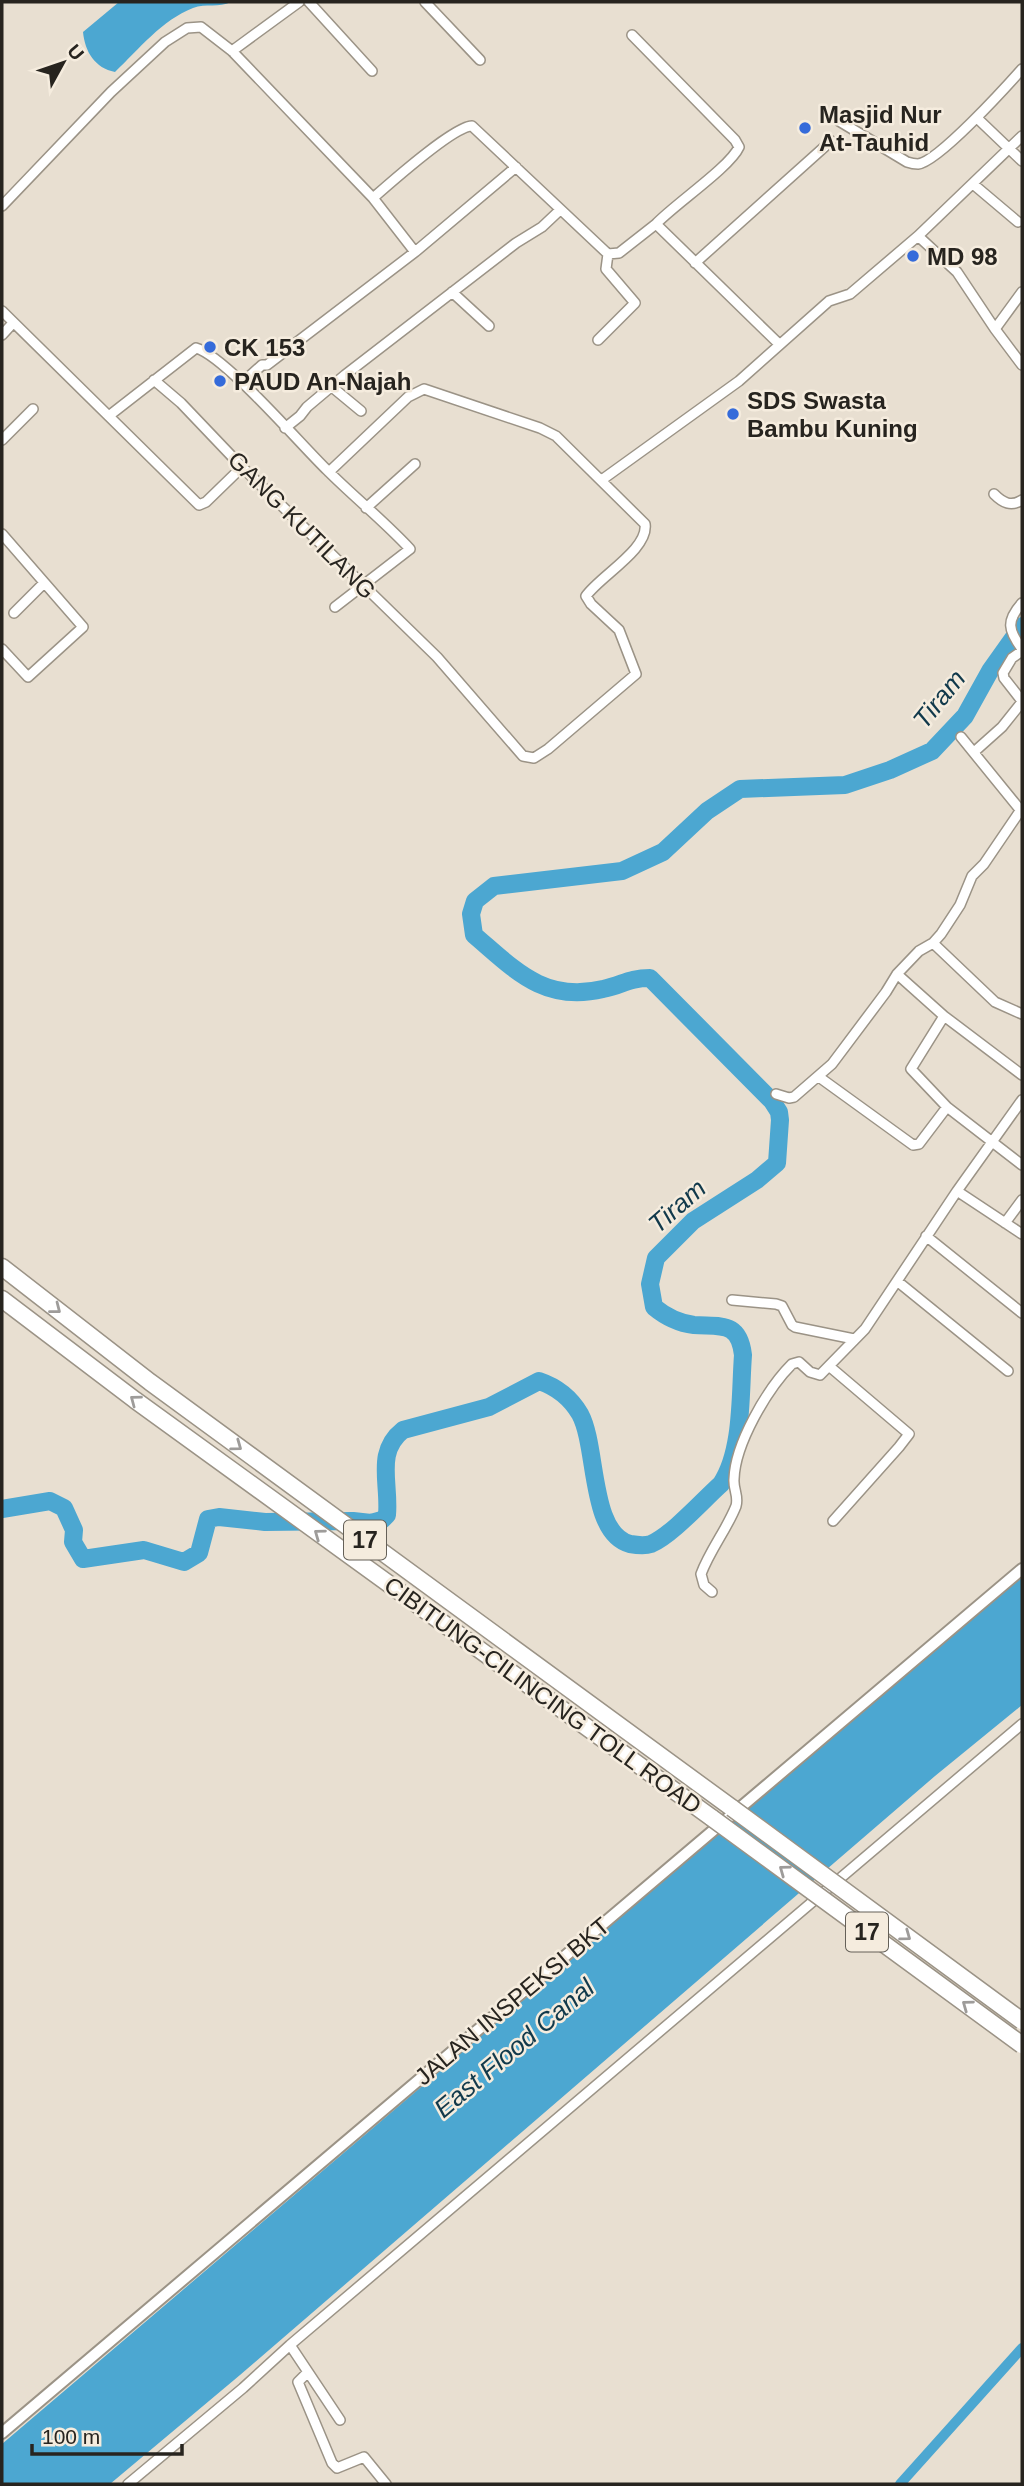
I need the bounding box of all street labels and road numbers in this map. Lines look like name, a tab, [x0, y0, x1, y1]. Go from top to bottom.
street label: GANG KUTILANG	[223, 446, 381, 604]
road number: 17	[344, 1520, 386, 1560]
street label: CIBITUNG-CILINCING TOLL ROAD	[379, 1571, 707, 1819]
street label: JALAN INSPEKSI BKT	[409, 1912, 615, 2090]
road number: 17	[846, 1912, 888, 1952]

